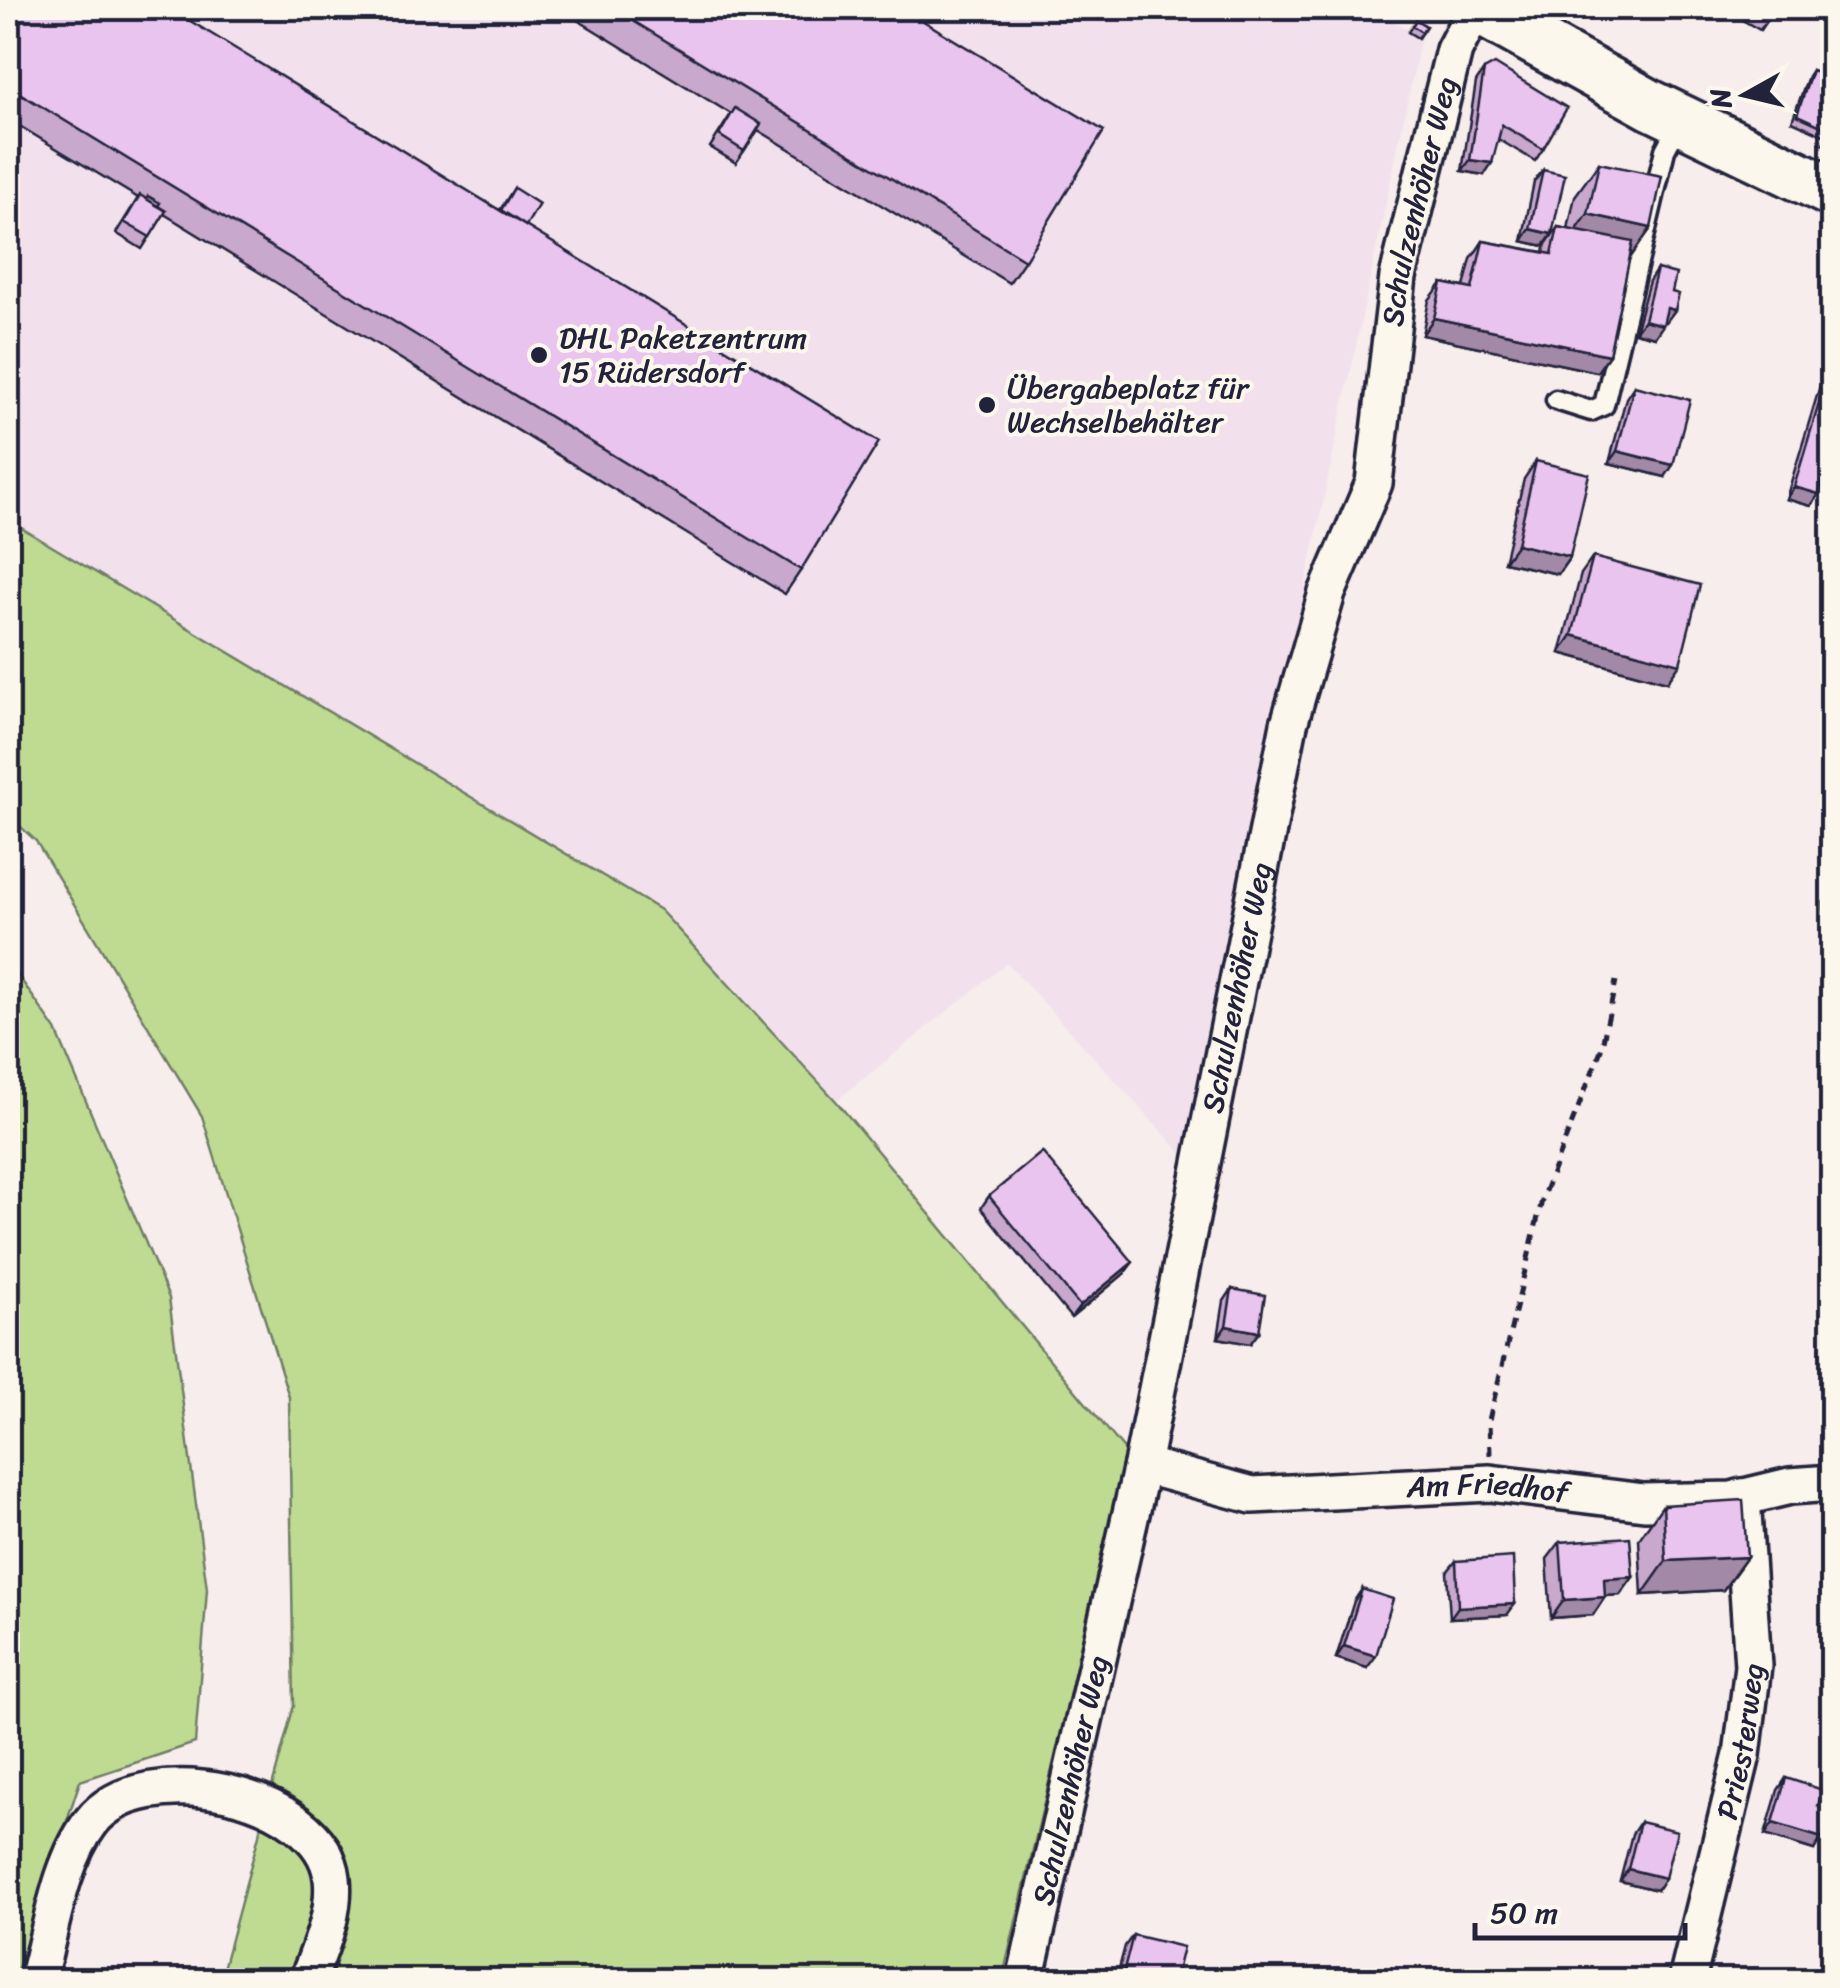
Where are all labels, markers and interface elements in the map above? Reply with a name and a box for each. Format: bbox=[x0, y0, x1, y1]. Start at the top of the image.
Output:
north arrow bbox=[1695, 45, 1795, 145]
street label: Schulzenhöher Weg bbox=[1365, 71, 1473, 329]
text: N bbox=[1695, 85, 1746, 112]
place label: DHL Paketzentrum 15 Rüdersdorf bbox=[559, 311, 807, 399]
marker: DHL Paketzentrum 15 Rüdersdorf bbox=[528, 344, 550, 366]
place label: Übergabeplatz für Wechselbehälter bbox=[1007, 361, 1250, 449]
marker: Übergabeplatz für Wechselbehälter bbox=[976, 394, 998, 416]
street label: Schulzenhöher Weg bbox=[1185, 857, 1288, 1118]
street label: Am Friedhof bbox=[1404, 1456, 1575, 1520]
street label: Schulzenhöher Weg bbox=[1016, 1650, 1125, 1910]
street label: Priesterweg bbox=[1700, 1660, 1780, 1825]
scale bar bbox=[1475, 1878, 1685, 1940]
text: 50 m bbox=[1490, 1886, 1558, 1940]

